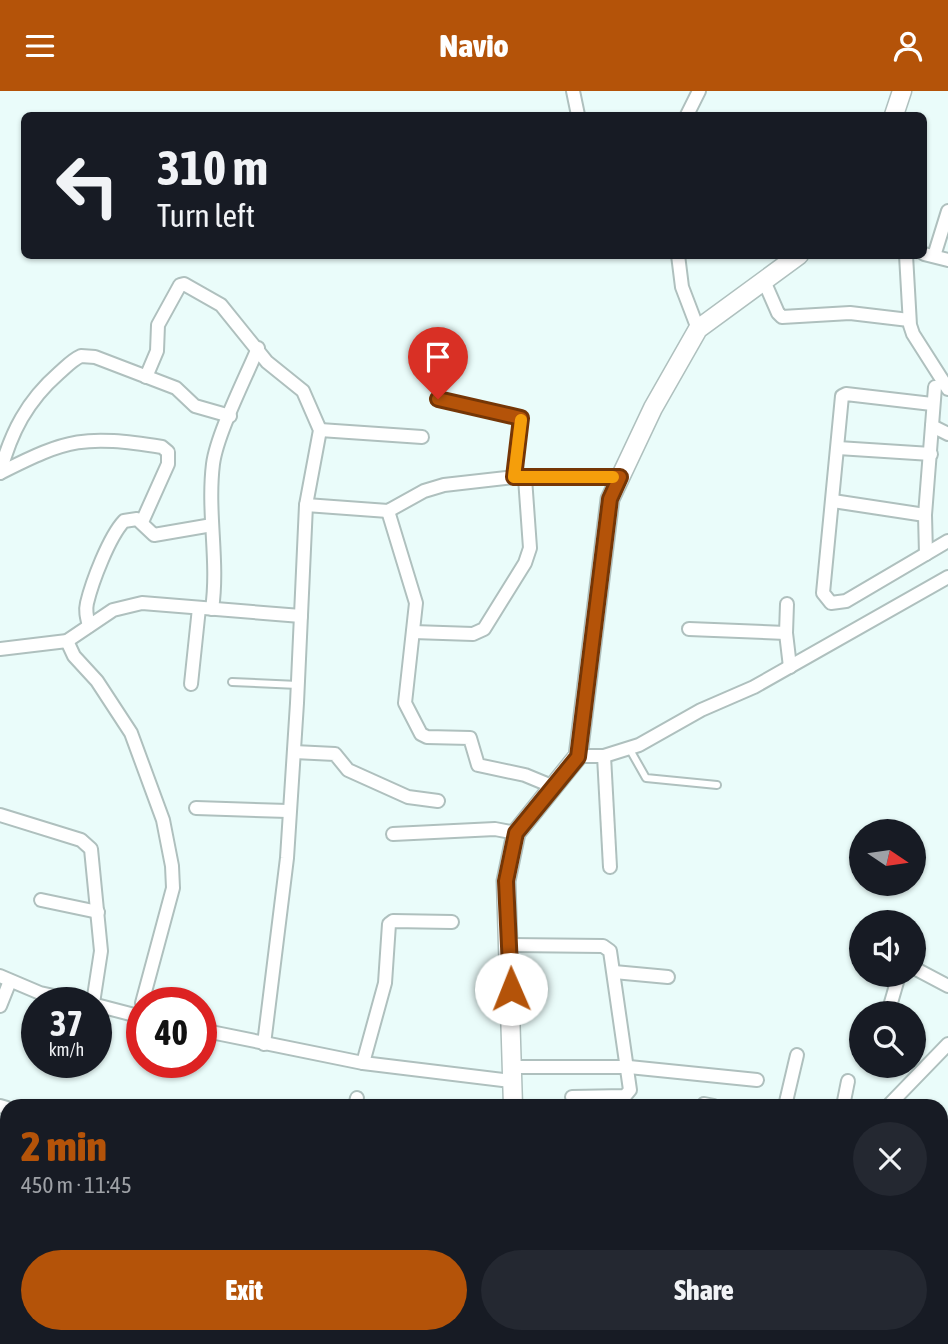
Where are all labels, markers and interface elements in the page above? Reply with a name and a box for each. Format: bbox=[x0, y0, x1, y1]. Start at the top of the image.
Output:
icon: menu bbox=[21, 27, 59, 65]
text: Navio bbox=[439, 27, 509, 64]
icon: person bbox=[889, 27, 927, 65]
text: 310 m bbox=[157, 139, 268, 195]
icon: left bbox=[42, 140, 133, 231]
text: Turn left bbox=[157, 197, 255, 234]
pin bbox=[408, 327, 468, 399]
icon: arrive bbox=[419, 338, 457, 376]
north arrow bbox=[849, 819, 926, 896]
map controls bbox=[849, 819, 926, 1078]
button: sound bbox=[849, 910, 926, 987]
position arrow bbox=[474, 952, 548, 1026]
speed limit sign: 40 bbox=[126, 987, 217, 1078]
button: search bbox=[849, 1001, 926, 1078]
text: 37 bbox=[50, 1003, 83, 1043]
text: km/h bbox=[49, 1039, 84, 1060]
text: 2 min bbox=[21, 1122, 107, 1170]
button: close bbox=[853, 1122, 927, 1196]
text: 450 m · 11:45 bbox=[21, 1172, 132, 1198]
button: Exit bbox=[21, 1250, 467, 1330]
button: Share bbox=[481, 1250, 927, 1330]

